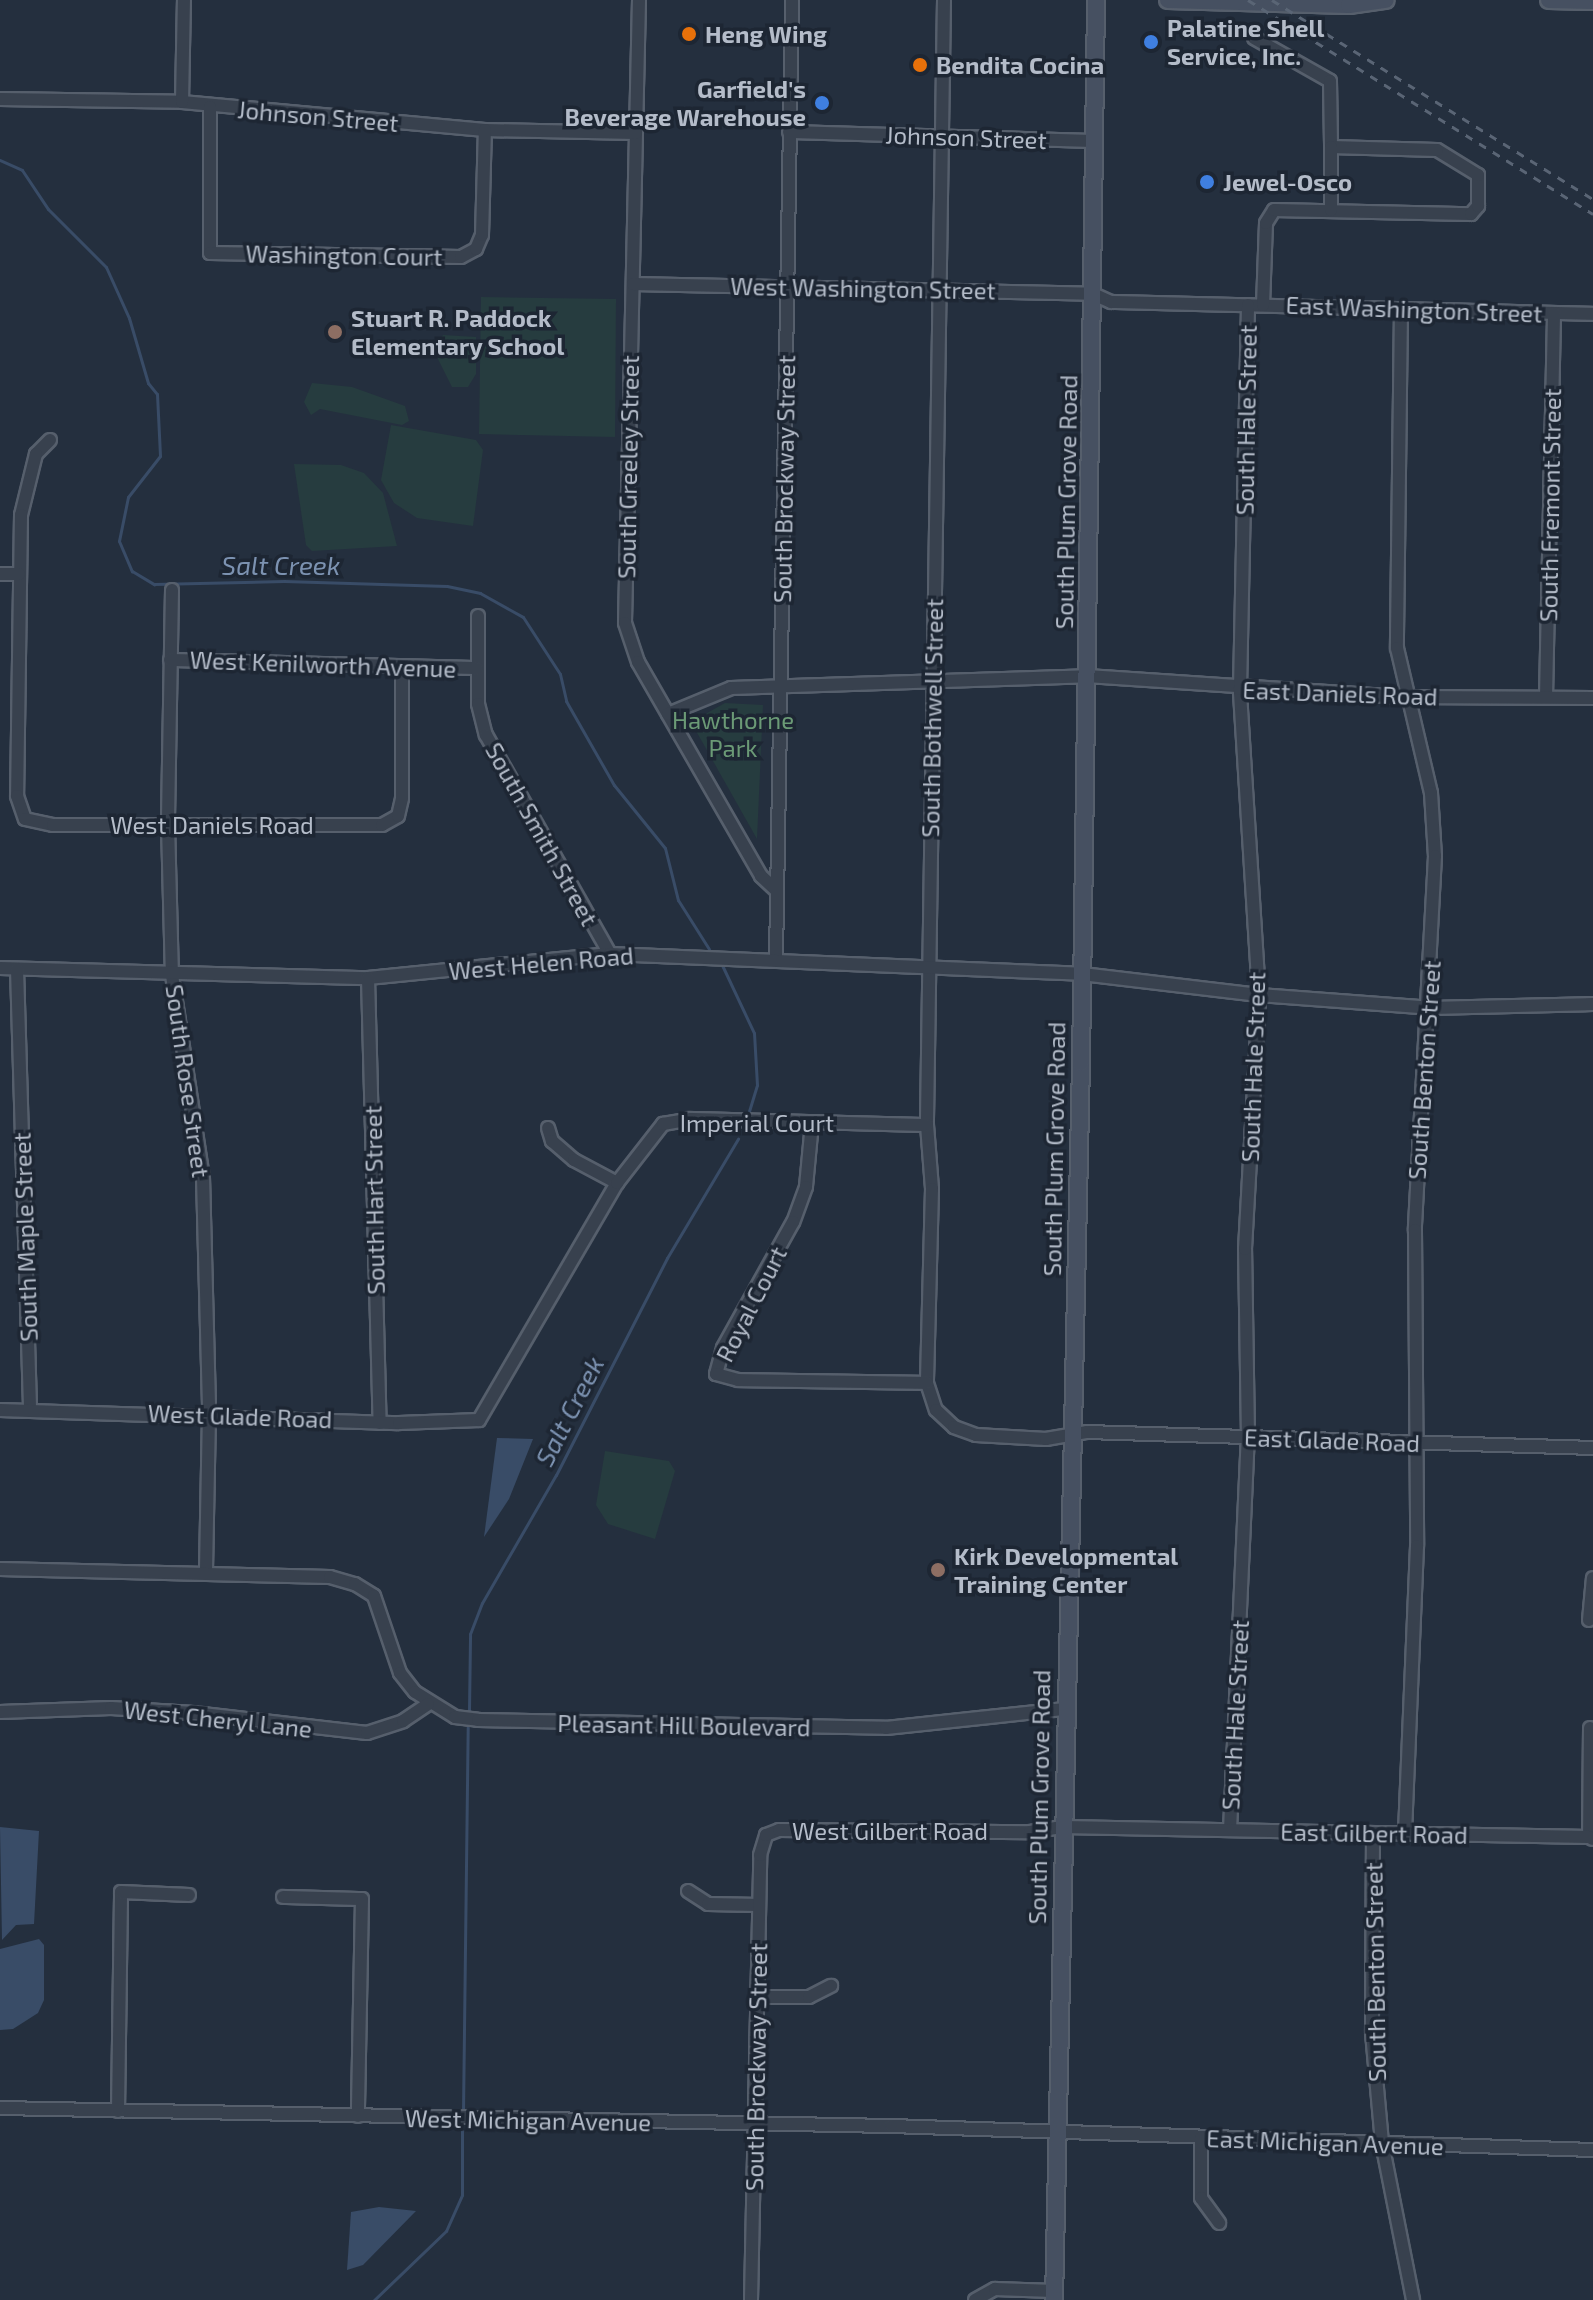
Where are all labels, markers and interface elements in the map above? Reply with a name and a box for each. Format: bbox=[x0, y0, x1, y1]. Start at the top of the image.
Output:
place label: Palatine Shell Service, Inc. bbox=[1167, 14, 1324, 70]
place label: Heng Wing bbox=[705, 20, 827, 48]
marker: Heng Wing bbox=[680, 25, 698, 43]
marker: Palatine Shell Service, Inc. bbox=[1142, 33, 1160, 51]
place label: Bendita Cocina bbox=[936, 51, 1104, 79]
marker: Bendita Cocina bbox=[911, 56, 929, 74]
place label: Garfield's Beverage Warehouse bbox=[564, 75, 806, 131]
marker: Garfield's Beverage Warehouse bbox=[813, 94, 831, 112]
street label: Johnson Street bbox=[236, 95, 400, 137]
street label: Johnson Street bbox=[885, 120, 1047, 154]
place label: Jewel-Osco bbox=[1223, 168, 1352, 196]
marker: Jewel-Osco bbox=[1198, 173, 1216, 191]
street label: Washington Court bbox=[245, 239, 443, 271]
street label: West Washington Street bbox=[730, 271, 996, 305]
street label: East Washington Street bbox=[1285, 290, 1543, 328]
place label: Stuart R. Paddock Elementary School bbox=[351, 304, 565, 360]
marker: Stuart R. Paddock Elementary School bbox=[326, 323, 344, 341]
street label: South Hale Street bbox=[1230, 325, 1262, 515]
street label: South Brockway Street bbox=[767, 354, 801, 604]
street label: South Greeley Street bbox=[612, 355, 644, 579]
street label: South Plum Grove Road bbox=[1049, 375, 1083, 629]
street label: South Fremont Street bbox=[1534, 388, 1566, 622]
water label: Salt Creek bbox=[222, 549, 340, 581]
street label: South Bothwell Street bbox=[916, 598, 948, 838]
street label: West Kenilworth Avenue bbox=[189, 645, 457, 683]
street label: East Daniels Road bbox=[1242, 675, 1438, 711]
park label: Hawthorne Park bbox=[672, 706, 794, 762]
street label: South Smith Street bbox=[480, 737, 604, 931]
street label: West Daniels Road bbox=[110, 811, 314, 839]
street label: West Helen Road bbox=[447, 941, 635, 985]
street label: South Benton Street bbox=[1402, 959, 1446, 1181]
street label: South Hale Street bbox=[1235, 971, 1271, 1163]
street label: South Rose Street bbox=[160, 983, 216, 1179]
street label: South Plum Grove Road bbox=[1037, 1022, 1071, 1276]
street label: South Hart Street bbox=[358, 1105, 390, 1295]
street label: Imperial Court bbox=[679, 1109, 835, 1137]
street label: South Maple Street bbox=[7, 1132, 43, 1342]
street label: Royal Court bbox=[710, 1241, 792, 1367]
water label: Salt Creek bbox=[528, 1351, 610, 1471]
street label: West Glade Road bbox=[147, 1398, 333, 1434]
street label: East Glade Road bbox=[1244, 1423, 1420, 1457]
place label: Kirk Developmental Training Center bbox=[954, 1542, 1178, 1598]
marker: Kirk Developmental Training Center bbox=[929, 1561, 947, 1579]
street label: South Hale Street bbox=[1216, 1619, 1254, 1811]
street label: South Plum Grove Road bbox=[1022, 1670, 1056, 1924]
street label: West Cheryl Lane bbox=[122, 1695, 314, 1743]
street label: Pleasant Hill Boulevard bbox=[557, 1708, 811, 1742]
street label: West Gilbert Road bbox=[792, 1817, 988, 1845]
street label: East Gilbert Road bbox=[1280, 1817, 1468, 1849]
street label: South Benton Street bbox=[1359, 1862, 1391, 2082]
street label: South Brockway Street bbox=[739, 1942, 773, 2192]
street label: West Michigan Avenue bbox=[404, 2103, 652, 2137]
street label: East Michigan Avenue bbox=[1206, 2123, 1444, 2161]

